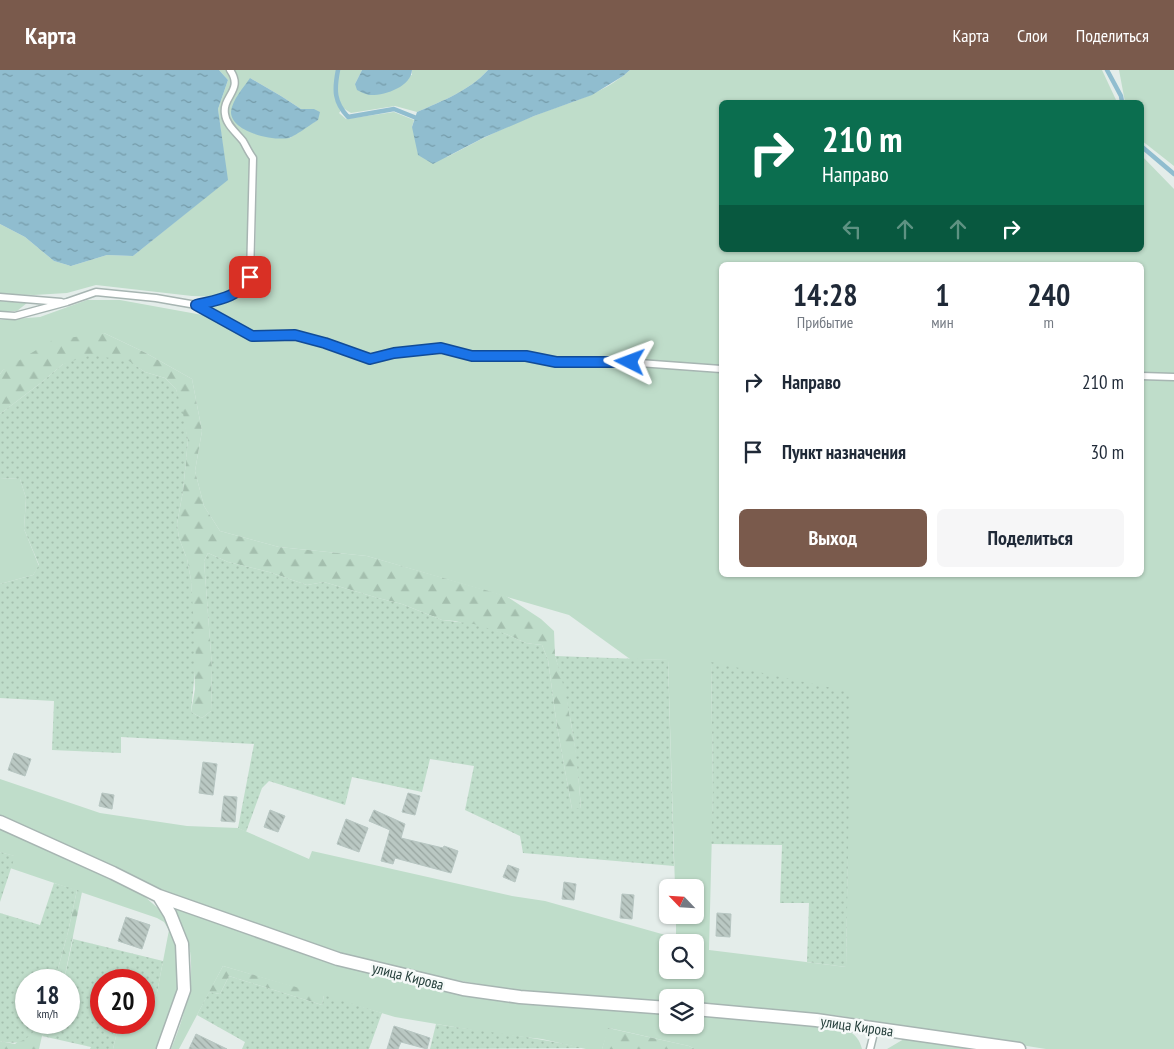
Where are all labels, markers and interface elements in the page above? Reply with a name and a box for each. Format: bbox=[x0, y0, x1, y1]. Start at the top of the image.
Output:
text: Карта bbox=[25, 20, 76, 51]
text: Карта bbox=[952, 24, 989, 47]
text: Слои bbox=[1017, 24, 1048, 47]
text: Поделиться bbox=[1076, 24, 1149, 47]
text: 210 m bbox=[822, 116, 903, 162]
icon: right bbox=[739, 120, 804, 185]
text: Направо bbox=[822, 160, 889, 188]
icon: left bbox=[838, 215, 866, 243]
icon: ahead bbox=[891, 215, 919, 243]
icon: ahead bbox=[944, 215, 972, 243]
icon: right bbox=[997, 215, 1025, 243]
pin bbox=[229, 256, 271, 298]
icon: arrive bbox=[236, 263, 264, 291]
text: 14:28 bbox=[793, 275, 858, 314]
text: 1 bbox=[935, 275, 950, 314]
text: 240 bbox=[1027, 275, 1070, 314]
text: Прибытие bbox=[797, 312, 853, 332]
text: мин bbox=[931, 312, 954, 332]
text: m bbox=[1044, 312, 1054, 332]
position arrow bbox=[603, 335, 655, 387]
icon: right bbox=[739, 368, 767, 396]
text: Направо bbox=[782, 370, 841, 394]
text: 210 m bbox=[1082, 370, 1124, 394]
icon: arrive bbox=[739, 438, 767, 466]
text: Пункт назначения bbox=[782, 440, 906, 464]
text: 30 m bbox=[1091, 440, 1124, 464]
button: Выход bbox=[739, 509, 927, 567]
button: Поделиться bbox=[937, 509, 1124, 567]
north arrow bbox=[659, 879, 704, 924]
map controls bbox=[659, 879, 704, 1034]
button: search bbox=[659, 934, 704, 979]
street label: улица Кирова bbox=[370, 958, 446, 994]
speed limit sign: 20 bbox=[90, 969, 155, 1034]
text: 18 bbox=[36, 979, 59, 1011]
button: layers bbox=[659, 989, 704, 1034]
text: km/h bbox=[37, 1006, 58, 1021]
street label: улица Кирова bbox=[820, 1012, 894, 1040]

